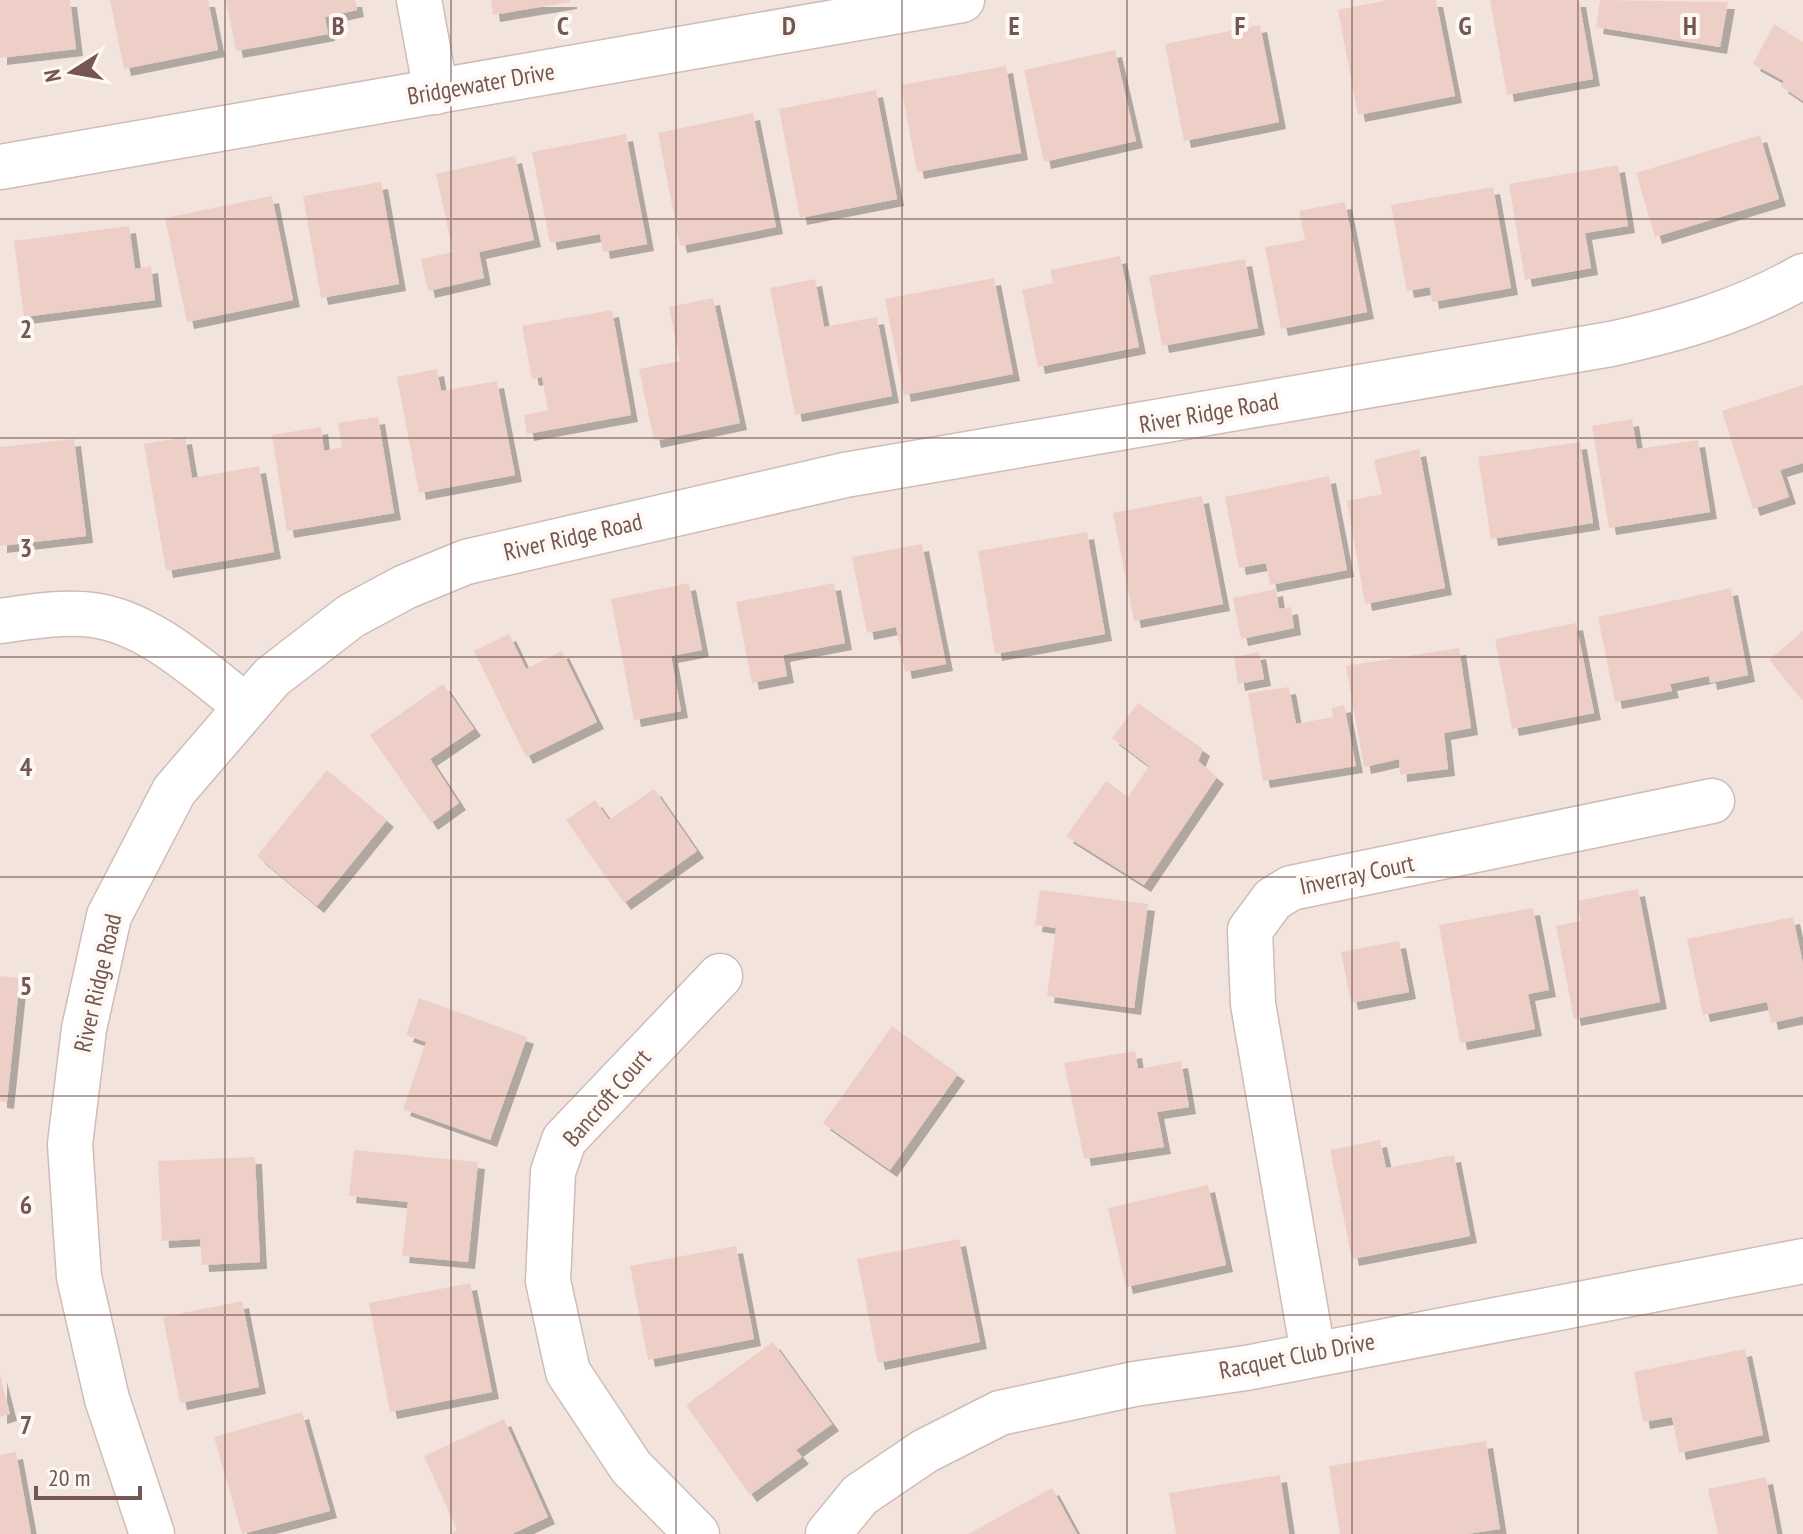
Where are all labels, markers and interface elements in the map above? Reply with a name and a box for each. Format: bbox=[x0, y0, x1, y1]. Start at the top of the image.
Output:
text: B bbox=[332, 9, 345, 42]
text: C bbox=[557, 9, 569, 42]
text: D bbox=[782, 9, 796, 42]
text: E bbox=[1008, 9, 1020, 42]
text: F bbox=[1235, 9, 1246, 42]
text: G bbox=[1458, 9, 1472, 42]
text: H bbox=[1683, 9, 1697, 42]
north arrow bbox=[32, 32, 112, 112]
street label: Bridgewater Drive bbox=[405, 55, 557, 112]
text: N bbox=[37, 67, 67, 84]
text: 2 bbox=[20, 312, 32, 345]
street label: River Ridge Road bbox=[1137, 385, 1281, 440]
street label: River Ridge Road bbox=[501, 506, 645, 567]
text: 3 bbox=[20, 531, 32, 564]
text: 4 bbox=[20, 750, 33, 783]
street label: Inverray Court bbox=[1297, 847, 1417, 902]
street label: River Ridge Road bbox=[67, 911, 128, 1055]
text: 5 bbox=[20, 969, 32, 1002]
street label: Bancroft Court bbox=[556, 1042, 658, 1153]
text: 6 bbox=[20, 1188, 32, 1221]
street label: Racquet Club Drive bbox=[1217, 1325, 1377, 1386]
text: 7 bbox=[20, 1408, 32, 1441]
scale bar bbox=[36, 1450, 140, 1500]
text: 20 m bbox=[48, 1462, 90, 1493]

